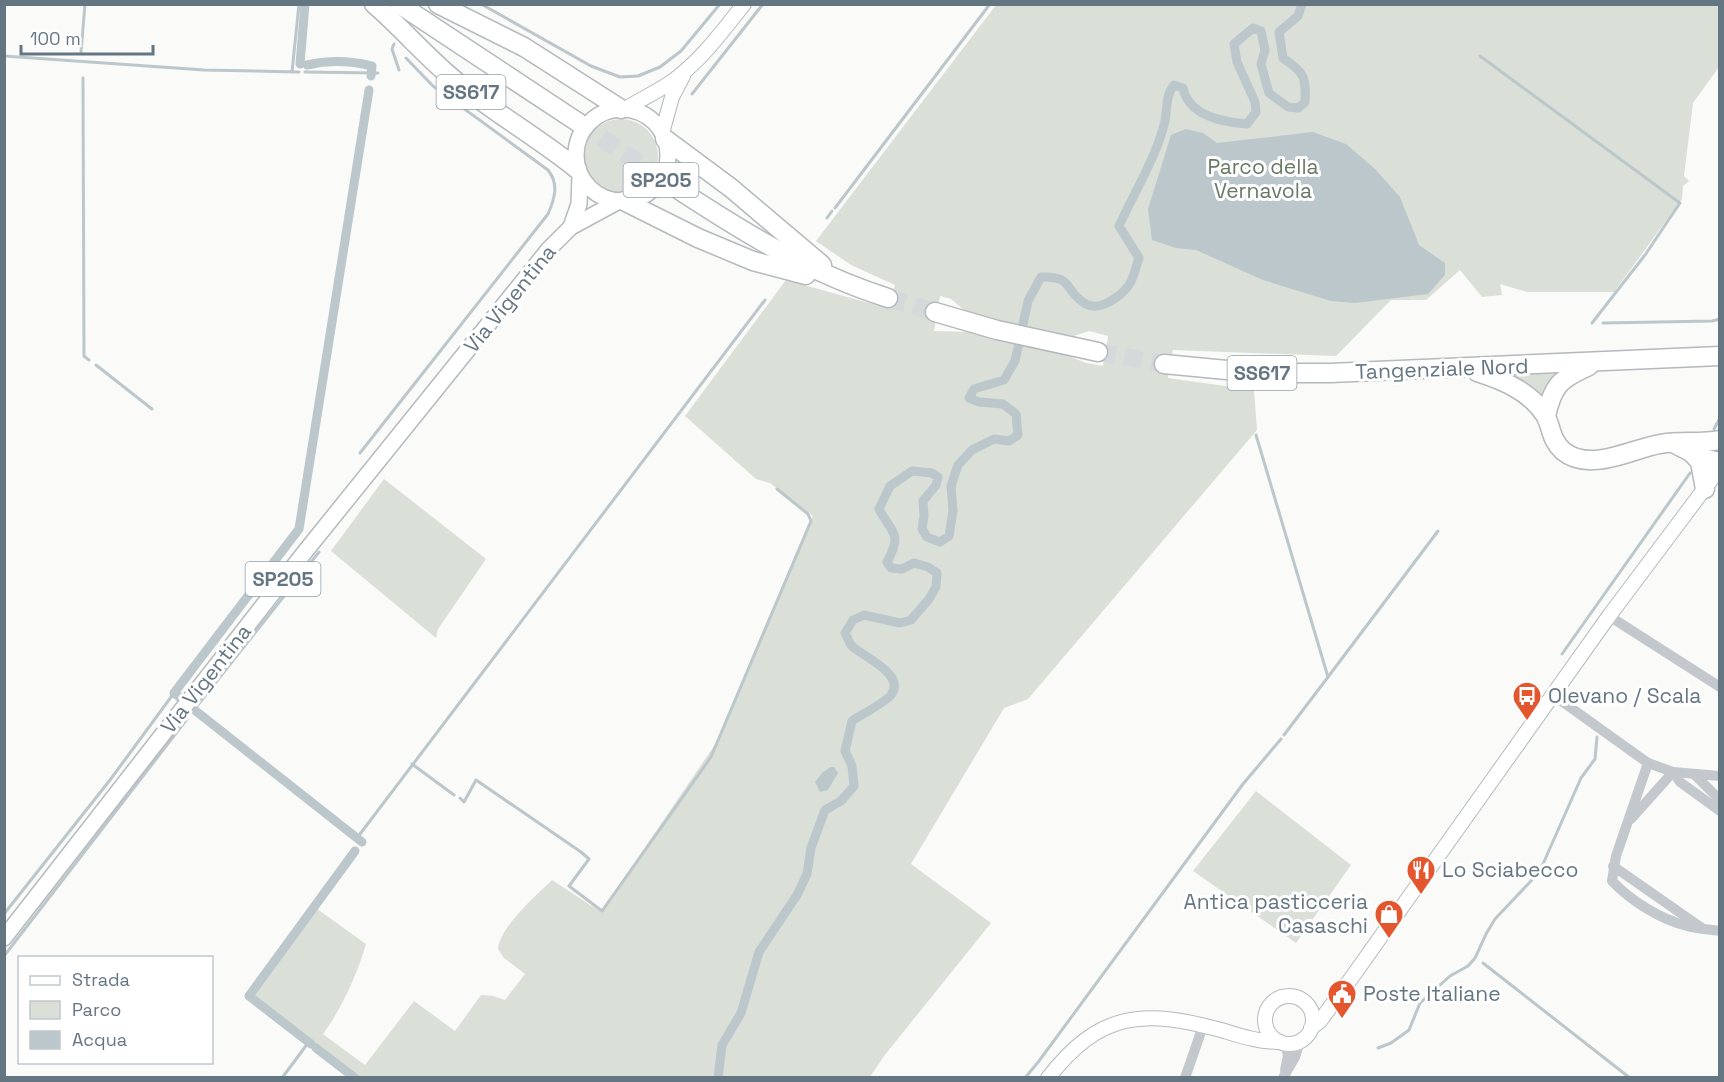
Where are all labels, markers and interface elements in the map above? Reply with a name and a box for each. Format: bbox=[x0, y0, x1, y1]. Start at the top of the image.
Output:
scale bar bbox=[21, 18, 153, 56]
text: 100 m bbox=[30, 27, 81, 50]
road number: SS617 bbox=[436, 75, 506, 109]
park label: Parco della Vernavola bbox=[1207, 153, 1319, 204]
road number: SP205 bbox=[624, 163, 698, 197]
street label: Via Vigentina bbox=[458, 239, 562, 358]
street label: Tangenziale Nord bbox=[1355, 352, 1529, 385]
road number: SS617 bbox=[1228, 356, 1296, 390]
road number: SP205 bbox=[246, 562, 320, 596]
street label: Via Vigentina bbox=[154, 618, 257, 739]
bus stop icon: Olevano / Scala bbox=[1511, 680, 1543, 722]
place label: Olevano / Scala bbox=[1548, 682, 1701, 709]
restaurant icon: Lo Sciabecco bbox=[1405, 854, 1437, 896]
place label: Lo Sciabecco bbox=[1442, 856, 1578, 883]
place label: Antica pasticceria Casaschi bbox=[1184, 888, 1368, 939]
shop icon: Antica pasticceria Casaschi bbox=[1373, 898, 1405, 940]
legend bbox=[18, 956, 213, 1064]
text: Strada bbox=[72, 968, 130, 991]
public building icon: Poste Italiane bbox=[1326, 978, 1358, 1020]
place label: Poste Italiane bbox=[1363, 980, 1501, 1007]
text: Parco bbox=[72, 998, 121, 1021]
text: Acqua bbox=[72, 1028, 127, 1051]

